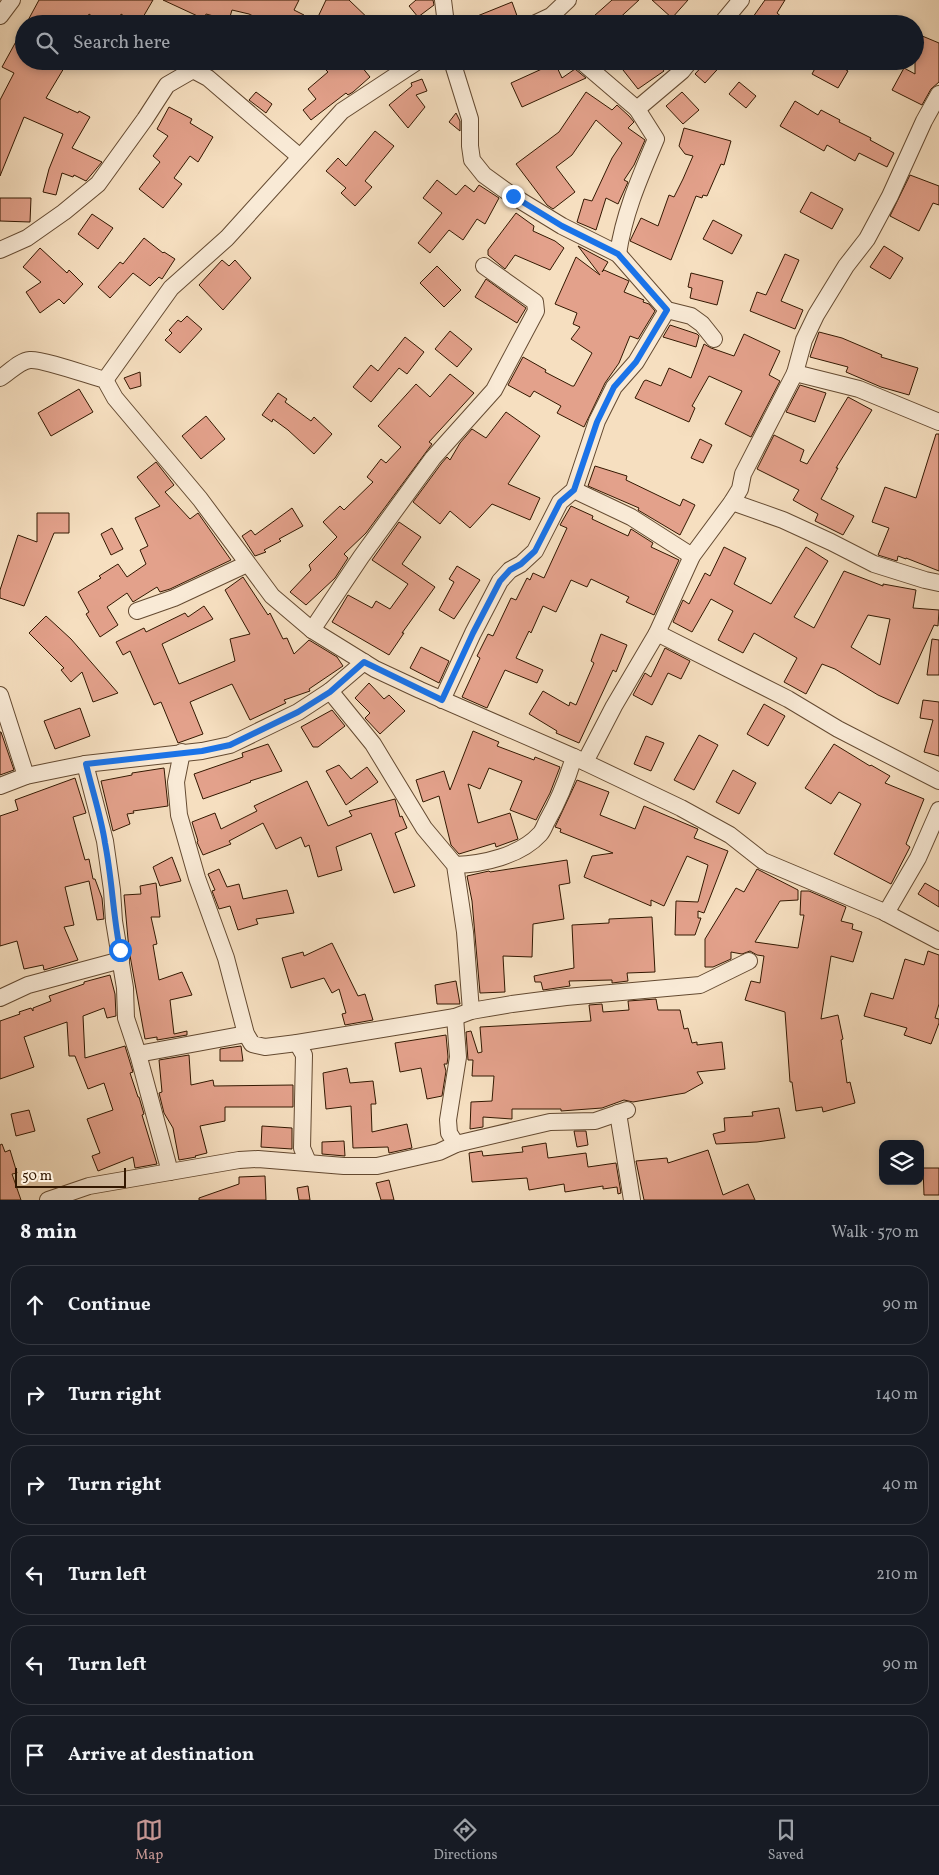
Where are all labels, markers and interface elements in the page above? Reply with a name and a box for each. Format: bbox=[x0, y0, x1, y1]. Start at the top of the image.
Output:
search box bbox=[15, 15, 924, 70]
icon: search bbox=[33, 29, 61, 57]
text: Search here bbox=[73, 30, 170, 56]
route end bbox=[502, 185, 525, 208]
route start bbox=[109, 939, 132, 962]
map controls bbox=[879, 1140, 924, 1185]
button: layers bbox=[879, 1140, 924, 1185]
scale bar bbox=[15, 1165, 126, 1188]
text: 50 m bbox=[22, 1167, 52, 1186]
text: 8 min bbox=[20, 1218, 77, 1247]
text: Walk · 570 m bbox=[831, 1222, 919, 1244]
icon: ahead bbox=[21, 1291, 49, 1319]
text: Continue bbox=[68, 1292, 151, 1318]
text: 90 m bbox=[882, 1294, 918, 1316]
icon: right bbox=[21, 1381, 49, 1409]
text: Turn right bbox=[68, 1382, 161, 1408]
text: 140 m bbox=[876, 1384, 918, 1406]
icon: right bbox=[21, 1471, 49, 1499]
text: Turn right bbox=[68, 1472, 161, 1498]
text: 40 m bbox=[882, 1474, 918, 1496]
icon: left bbox=[21, 1561, 49, 1589]
text: Turn left bbox=[68, 1562, 147, 1588]
text: 210 m bbox=[876, 1564, 918, 1586]
icon: left bbox=[21, 1651, 49, 1679]
text: Turn left bbox=[68, 1652, 147, 1678]
text: 90 m bbox=[882, 1654, 918, 1676]
icon: arrive bbox=[21, 1741, 49, 1769]
text: Arrive at destination bbox=[68, 1742, 254, 1768]
tab: Map bbox=[135, 1816, 163, 1865]
tab: Directions bbox=[433, 1816, 498, 1865]
tab: Saved bbox=[768, 1816, 804, 1865]

